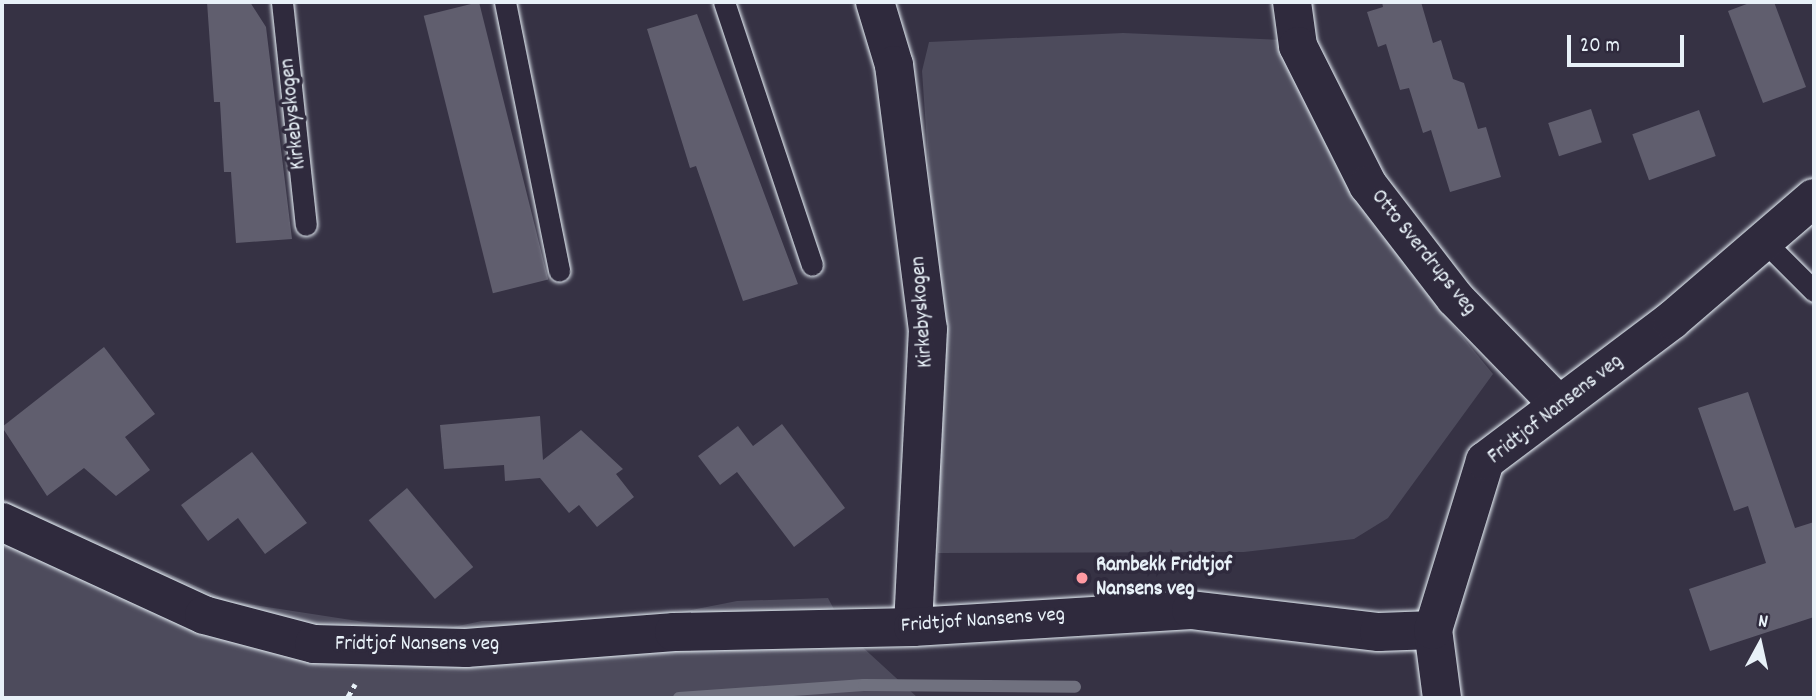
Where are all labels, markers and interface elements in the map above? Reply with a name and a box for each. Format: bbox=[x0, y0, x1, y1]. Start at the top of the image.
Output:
scale bar bbox=[1571, 21, 1688, 65]
text: 20 m bbox=[1580, 32, 1620, 62]
street label: Kirkebyskogen bbox=[276, 57, 312, 171]
street label: Otto Sverdrups veg bbox=[1365, 185, 1481, 321]
street label: Kirkebyskogen bbox=[907, 255, 939, 369]
street label: Fridtjof Nansens veg bbox=[1484, 350, 1628, 470]
place label: Rambekk Fridtjof Nansens veg bbox=[1096, 553, 1232, 603]
marker: Rambekk Fridtjof Nansens veg bbox=[1074, 570, 1090, 586]
street label: Fridtjof Nansens veg bbox=[900, 603, 1066, 639]
north arrow bbox=[1725, 609, 1795, 679]
text: N bbox=[1756, 609, 1770, 637]
street label: Fridtjof Nansens veg bbox=[335, 632, 499, 658]

